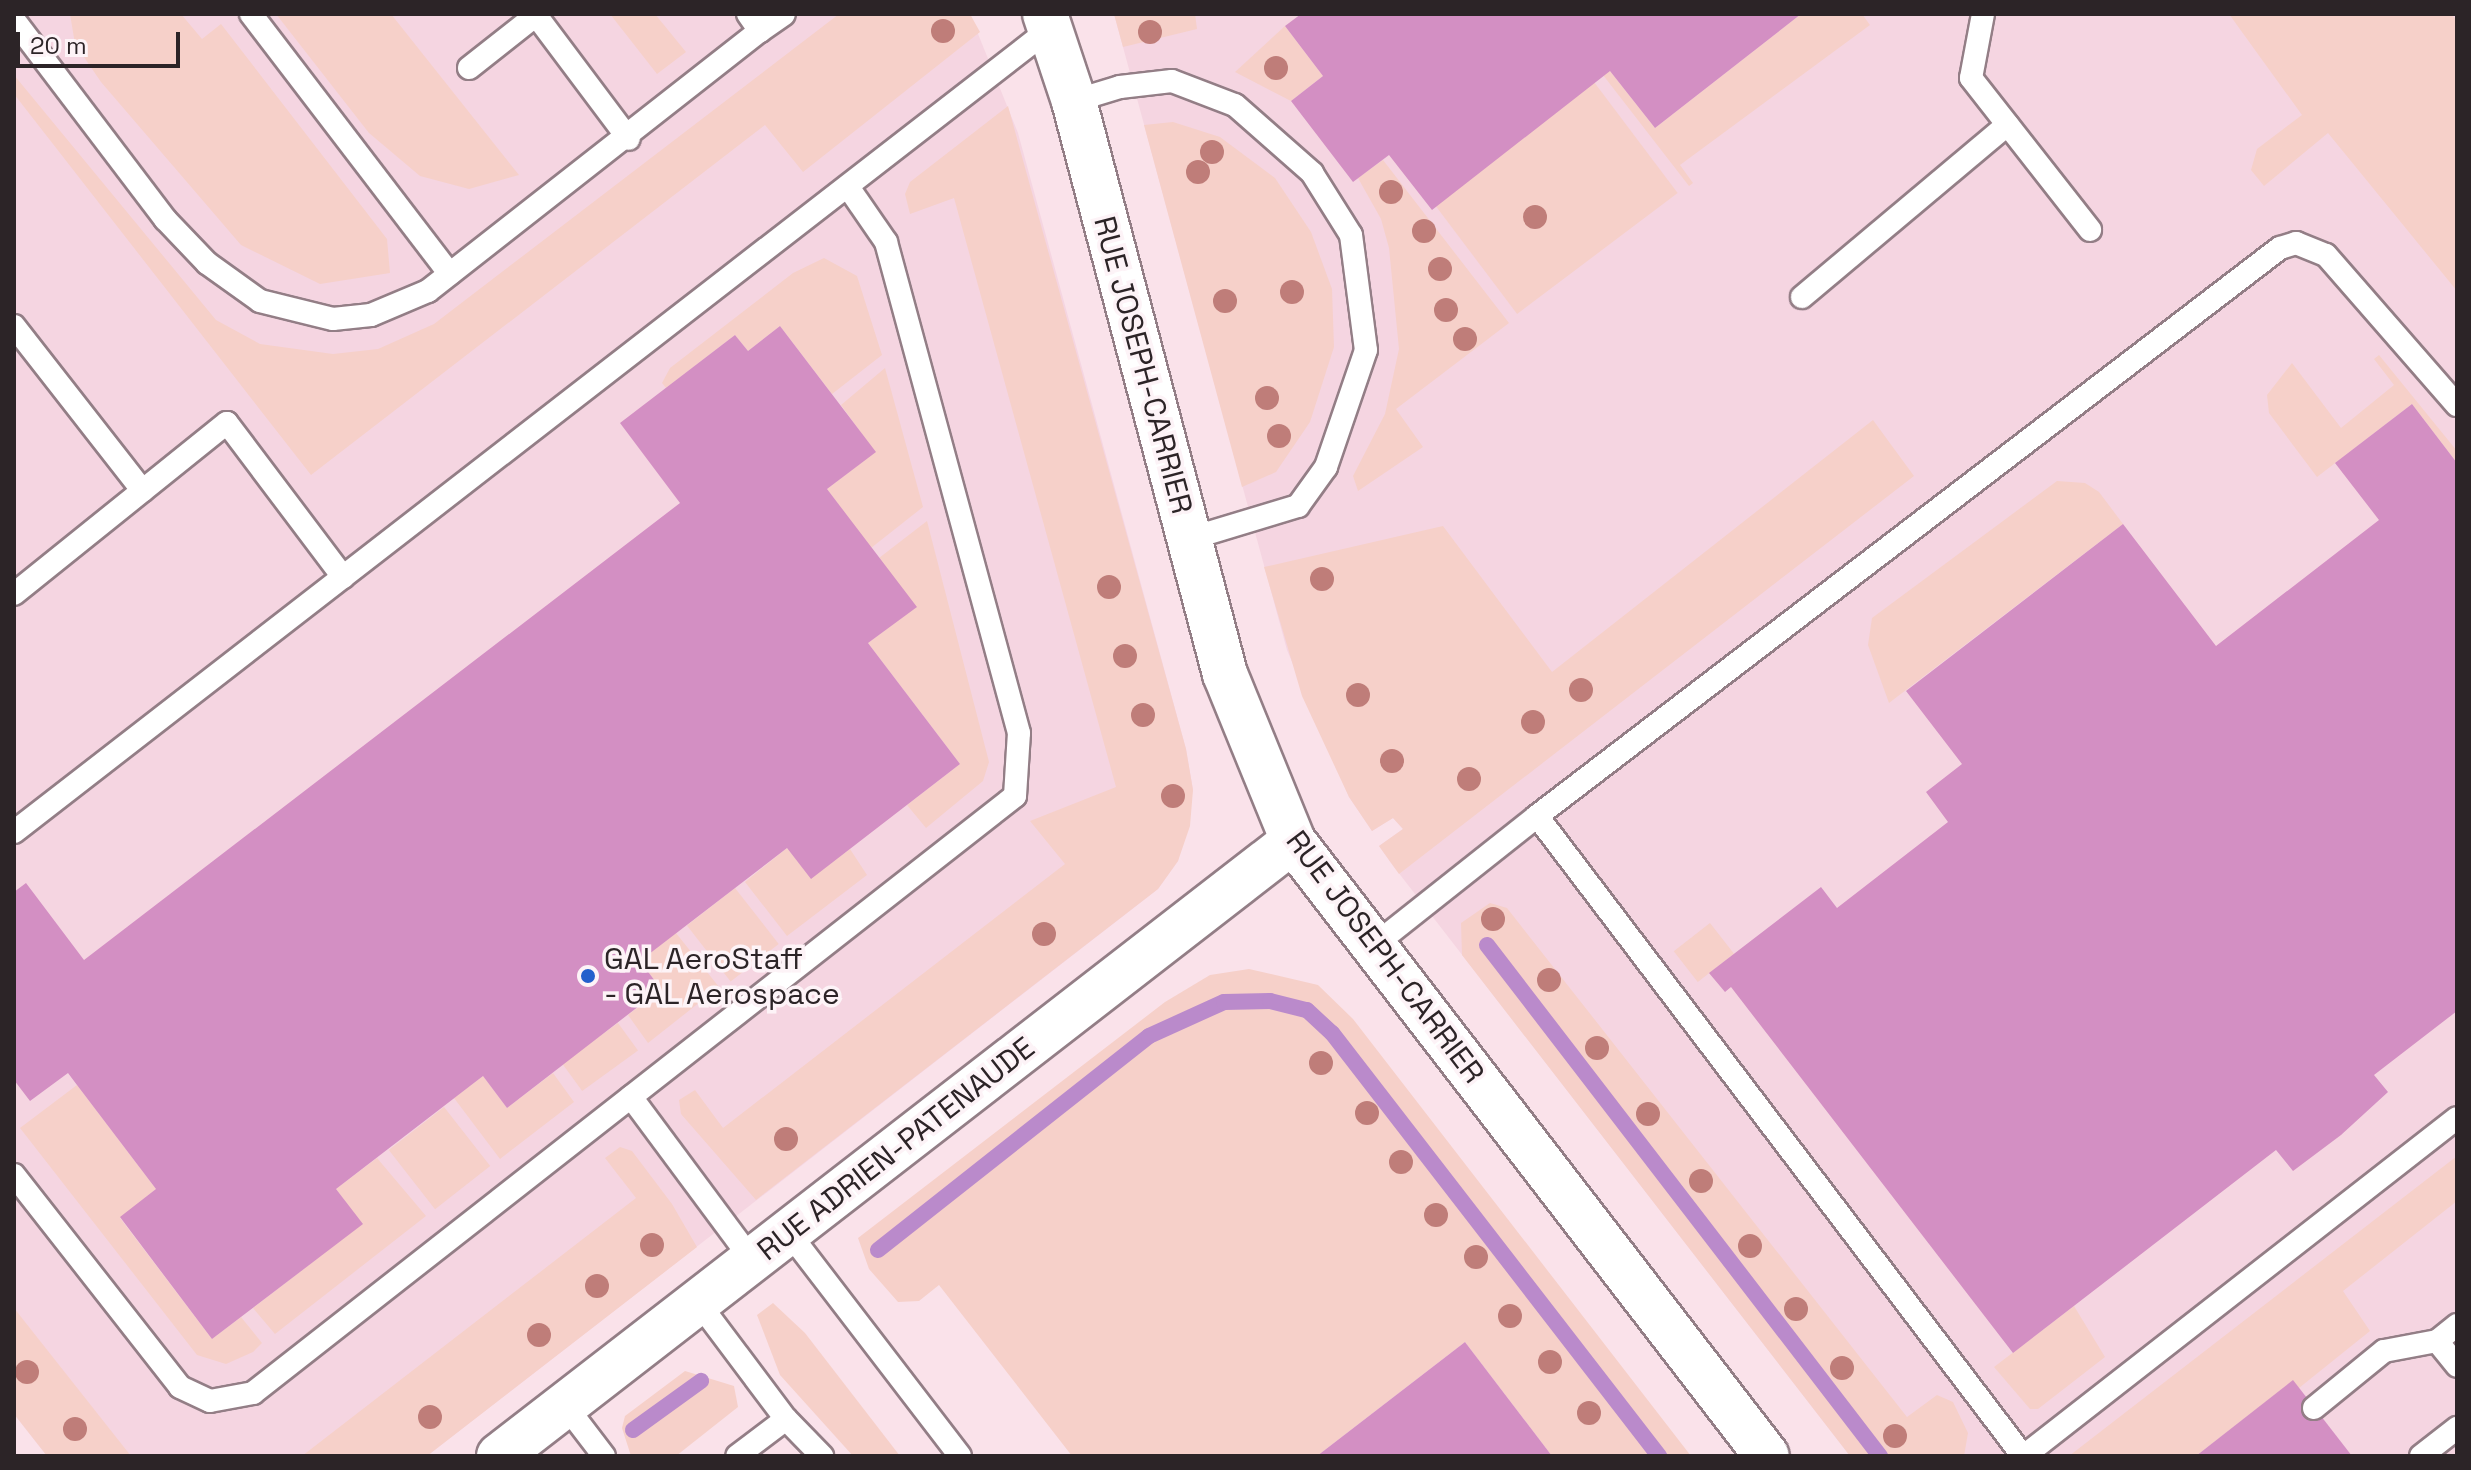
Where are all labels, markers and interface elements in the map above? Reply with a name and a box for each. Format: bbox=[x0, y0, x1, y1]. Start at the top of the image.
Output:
scale bar bbox=[20, 16, 184, 66]
text: 20 m bbox=[30, 30, 87, 61]
street label: RUE JOSEPH-CARRIER bbox=[1086, 212, 1200, 518]
street label: RUE JOSEPH-CARRIER bbox=[1278, 824, 1492, 1090]
place label: GAL AeroStaff - GAL Aerospace bbox=[604, 941, 842, 1012]
marker: GAL AeroStaff - GAL Aerospace bbox=[579, 967, 597, 985]
street label: RUE ADRIEN-PATENAUDE bbox=[750, 1030, 1042, 1268]

